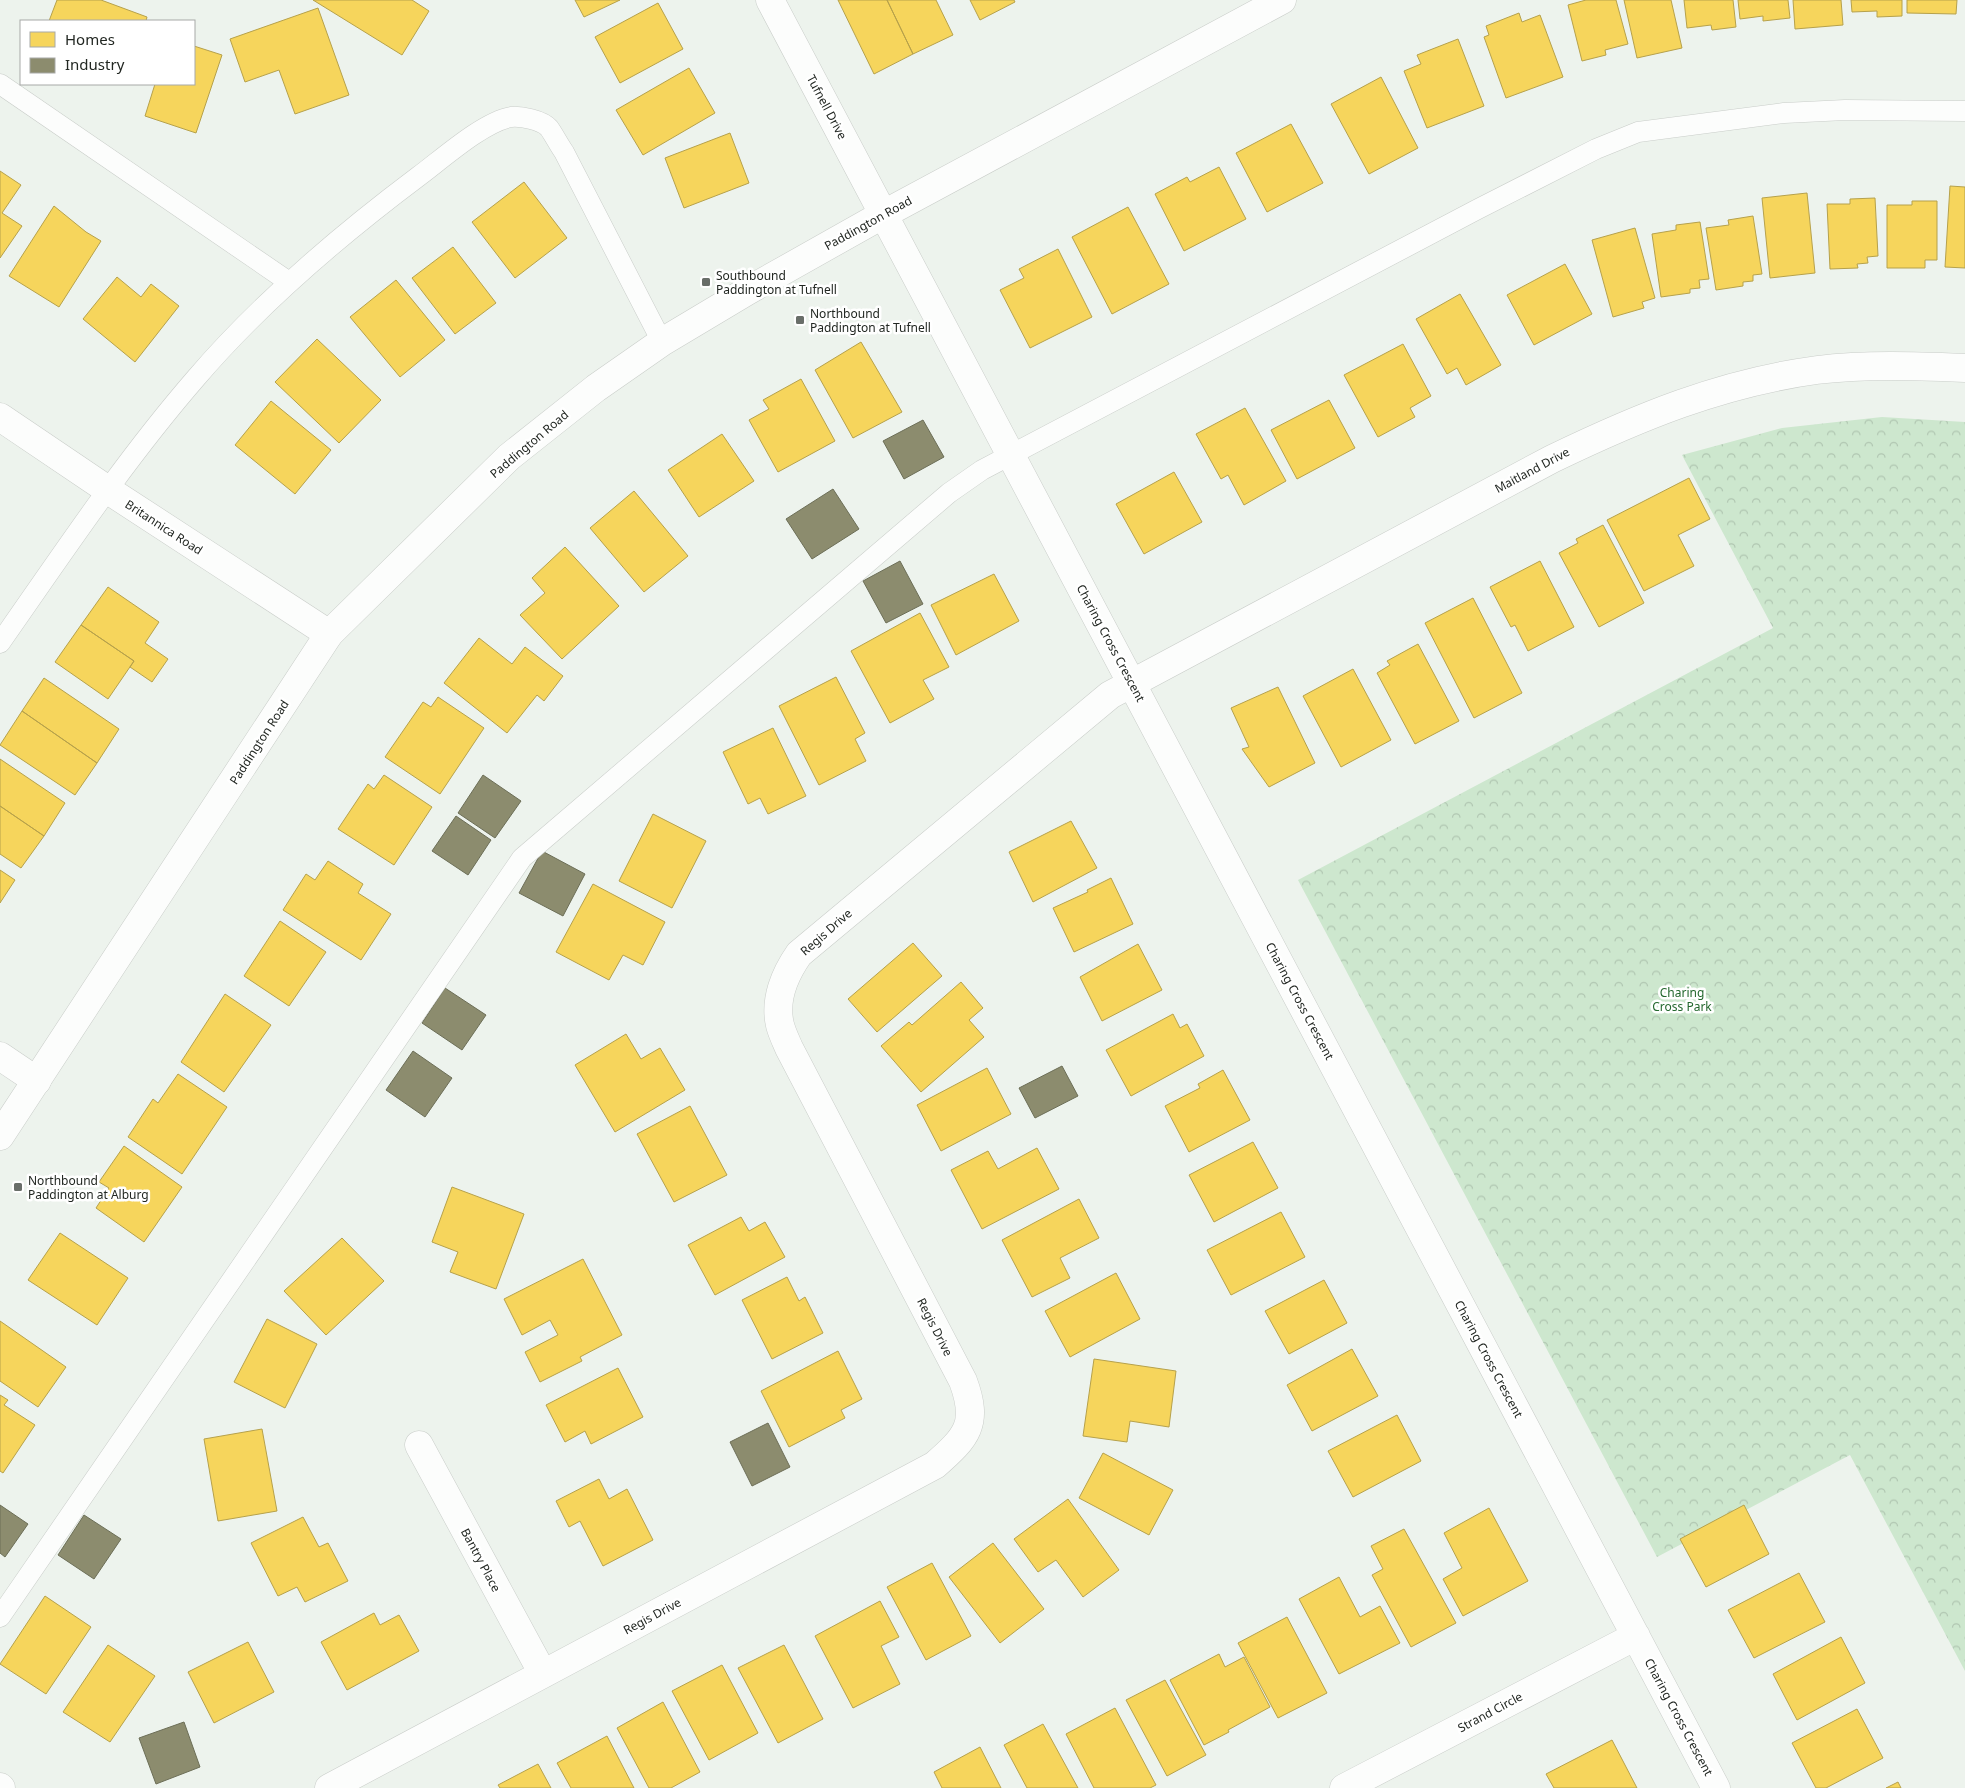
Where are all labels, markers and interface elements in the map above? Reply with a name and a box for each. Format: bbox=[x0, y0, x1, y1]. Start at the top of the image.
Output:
legend bbox=[20, 20, 195, 85]
text: Homes bbox=[65, 29, 115, 49]
text: Industry bbox=[65, 54, 125, 74]
street label: Tufnell Drive bbox=[803, 72, 851, 142]
street label: Paddington Road bbox=[821, 192, 915, 254]
place label: Southbound Paddington at Tufnell bbox=[716, 267, 837, 298]
marker: Southbound Paddington at Tufnell bbox=[700, 276, 712, 288]
place label: Northbound Paddington at Tufnell bbox=[810, 305, 931, 336]
marker: Northbound Paddington at Tufnell bbox=[794, 314, 806, 326]
street label: Paddington Road bbox=[486, 406, 572, 482]
street label: Maitland Drive bbox=[1492, 443, 1573, 497]
street label: Britannica Road bbox=[122, 496, 206, 558]
street label: Charing Cross Crescent bbox=[1073, 581, 1150, 705]
street label: Paddington Road bbox=[225, 696, 293, 788]
street label: Regis Drive bbox=[797, 905, 856, 959]
street label: Charing Cross Crescent bbox=[1262, 939, 1339, 1063]
park label: Charing Cross Park bbox=[1652, 984, 1712, 1015]
place label: Northbound Paddington at Alburg bbox=[28, 1172, 149, 1203]
marker: Northbound Paddington at Alburg bbox=[12, 1181, 24, 1193]
street label: Regis Drive bbox=[913, 1295, 957, 1359]
street label: Charing Cross Crescent bbox=[1451, 1297, 1528, 1421]
street label: Bantry Place bbox=[457, 1525, 505, 1595]
street label: Regis Drive bbox=[620, 1594, 684, 1638]
street label: Charing Cross Crescent bbox=[1641, 1655, 1718, 1779]
street label: Strand Circle bbox=[1455, 1688, 1526, 1736]

